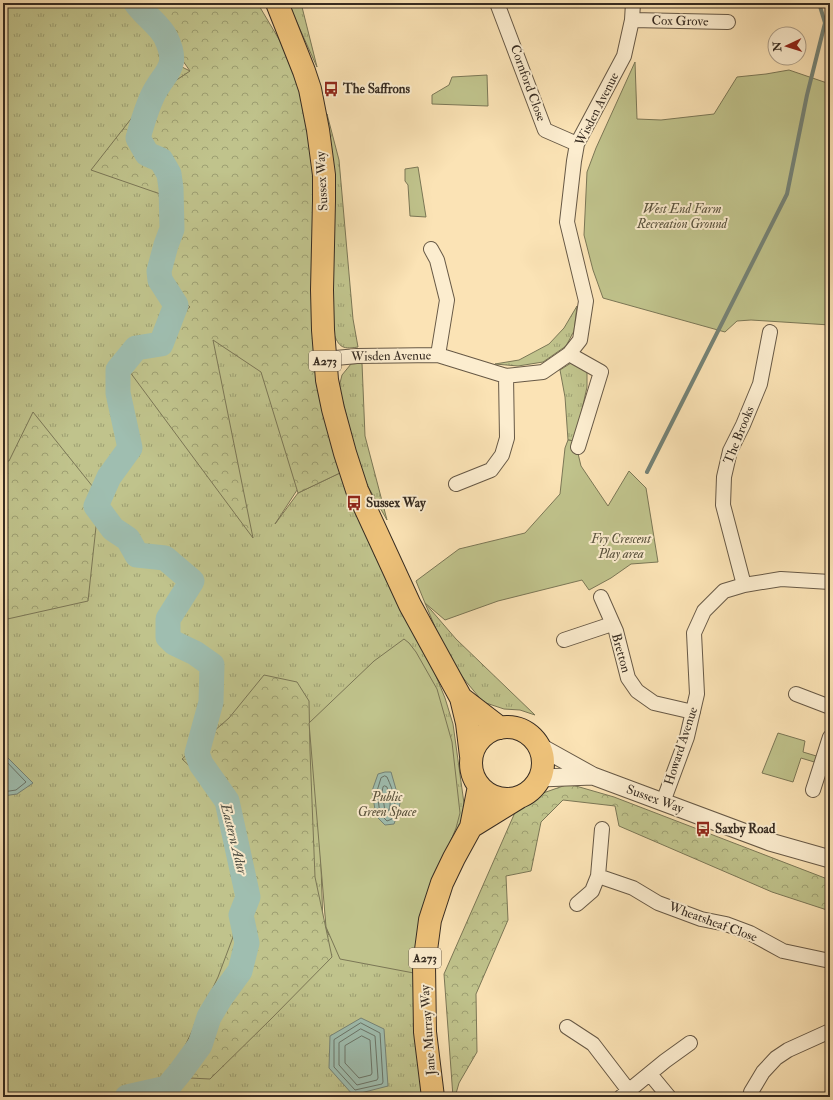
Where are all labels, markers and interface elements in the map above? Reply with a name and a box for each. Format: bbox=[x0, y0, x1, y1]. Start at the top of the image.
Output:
street label: Cox Grove bbox=[651, 13, 709, 30]
north arrow bbox=[767, 26, 807, 66]
text: N bbox=[771, 40, 784, 53]
street label: Cornford Close bbox=[507, 42, 549, 124]
street label: Wisden Avenue bbox=[571, 69, 623, 149]
bus stop icon: The Saffrons bbox=[322, 80, 340, 98]
place label: The Saffrons bbox=[342, 81, 410, 97]
street label: Sussex Way bbox=[312, 150, 333, 211]
park label: West End Farm Recreation Ground bbox=[636, 201, 729, 232]
street label: Wisden Avenue bbox=[350, 347, 432, 365]
road number: A273 bbox=[309, 351, 341, 371]
street label: The Brooks bbox=[720, 403, 758, 466]
bus stop icon: Sussex Way bbox=[345, 494, 363, 512]
place label: Sussex Way bbox=[366, 495, 427, 512]
park label: Fry Crescent Play area bbox=[590, 531, 652, 562]
street label: Bretton bbox=[608, 632, 634, 675]
street label: Howard Avenue bbox=[661, 704, 701, 787]
street label: Sussex Way bbox=[624, 781, 686, 818]
park label: Public Green Space bbox=[358, 789, 417, 820]
water label: Eastern Adur bbox=[217, 801, 251, 877]
bus stop icon: Saxby Road bbox=[694, 820, 712, 838]
place label: Saxby Road bbox=[715, 821, 776, 838]
street label: Wheatsheaf Close bbox=[666, 898, 760, 946]
road number: A273 bbox=[409, 948, 441, 968]
street label: Jane Murray Way bbox=[417, 984, 440, 1077]

